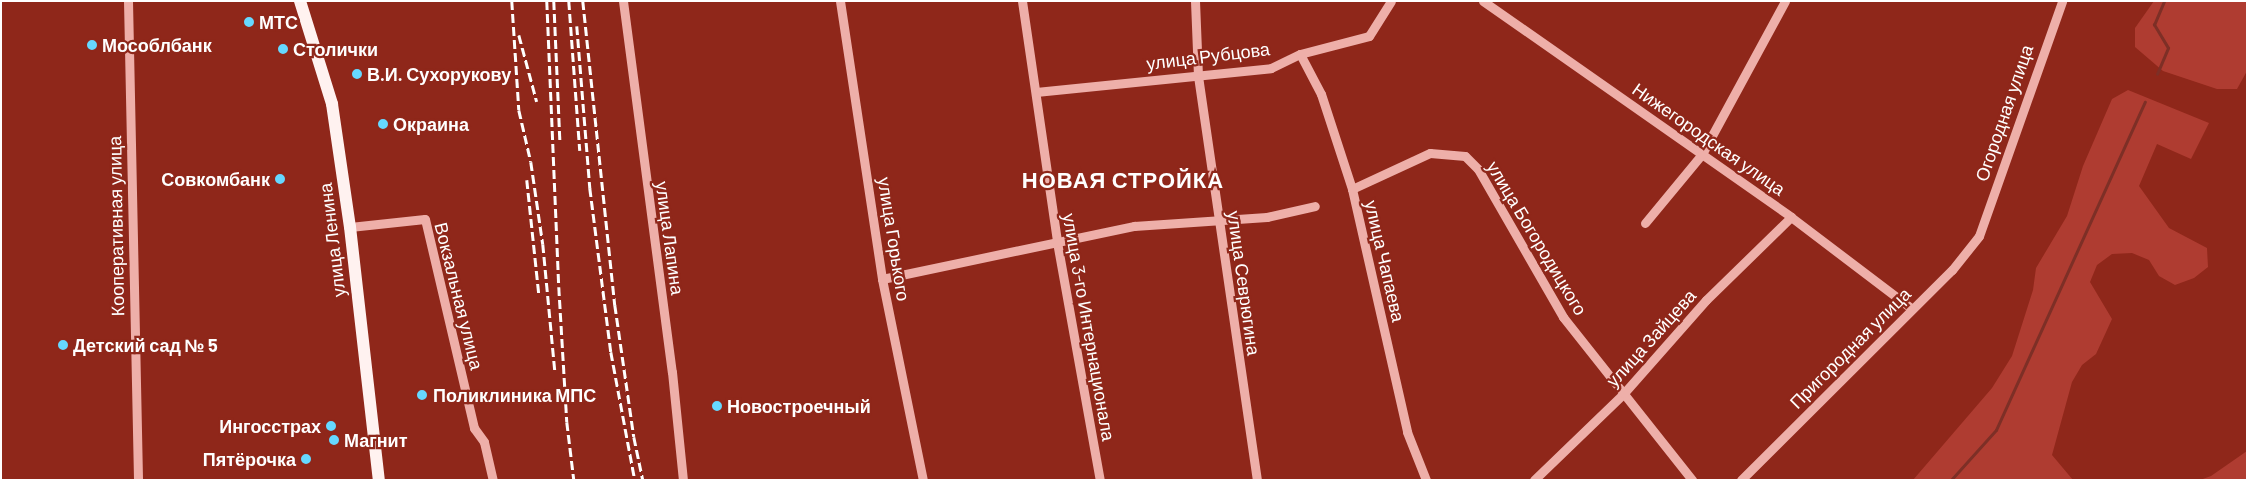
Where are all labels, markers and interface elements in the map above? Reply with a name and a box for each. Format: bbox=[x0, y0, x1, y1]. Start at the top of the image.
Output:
place label: МТС bbox=[259, 11, 298, 33]
marker: МТС bbox=[243, 16, 255, 28]
place label: Мособлбанк bbox=[102, 34, 212, 56]
place label: Столички bbox=[293, 38, 378, 60]
street label: улица Рубцова bbox=[1145, 38, 1271, 74]
marker: Мособлбанк bbox=[86, 39, 98, 51]
street label: Огородная улица bbox=[1970, 42, 2038, 184]
marker: Столички bbox=[277, 43, 289, 55]
place label: В.И. Сухорукову bbox=[367, 63, 511, 85]
marker: В.И. Сухорукову bbox=[351, 68, 363, 80]
street label: Нижегородская улица bbox=[1628, 78, 1790, 200]
place label: Окраина bbox=[393, 113, 469, 135]
marker: Окраина bbox=[377, 118, 389, 130]
street label: Кооперативная улица bbox=[104, 136, 128, 316]
street label: улица Богородицкого bbox=[1482, 157, 1592, 319]
district label: НОВАЯ СТРОЙКА bbox=[1020, 167, 1226, 193]
place label: Совкомбанк bbox=[161, 168, 270, 190]
marker: Совкомбанк bbox=[274, 173, 286, 185]
street label: улица Горького bbox=[874, 175, 914, 303]
street label: улица Лапина bbox=[651, 180, 689, 296]
street label: улица Ленина bbox=[314, 182, 350, 298]
street label: улица Чапаева bbox=[1361, 198, 1409, 324]
street label: улица Севрюгина bbox=[1223, 209, 1265, 357]
street label: улица 3-го Интернационала bbox=[1058, 211, 1120, 443]
street label: Вокзальная улица bbox=[430, 220, 488, 372]
street label: Пригородная улица bbox=[1785, 283, 1915, 413]
street label: улица Зайцева bbox=[1602, 285, 1700, 391]
place label: Детский сад № 5 bbox=[73, 334, 218, 356]
marker: Детский сад № 5 bbox=[57, 339, 69, 351]
place label: Поликлиника МПС bbox=[433, 384, 596, 406]
marker: Поликлиника МПС bbox=[415, 388, 429, 402]
place label: Новостроечный bbox=[727, 395, 871, 417]
marker: Новостроечный bbox=[711, 400, 723, 412]
place label: Ингосстрах bbox=[219, 415, 321, 437]
marker: Ингосстрах bbox=[325, 420, 337, 432]
place label: Магнит bbox=[344, 429, 407, 451]
marker: Магнит bbox=[328, 434, 340, 446]
place label: Пятёрочка bbox=[203, 448, 296, 470]
marker: Пятёрочка bbox=[300, 453, 312, 465]

